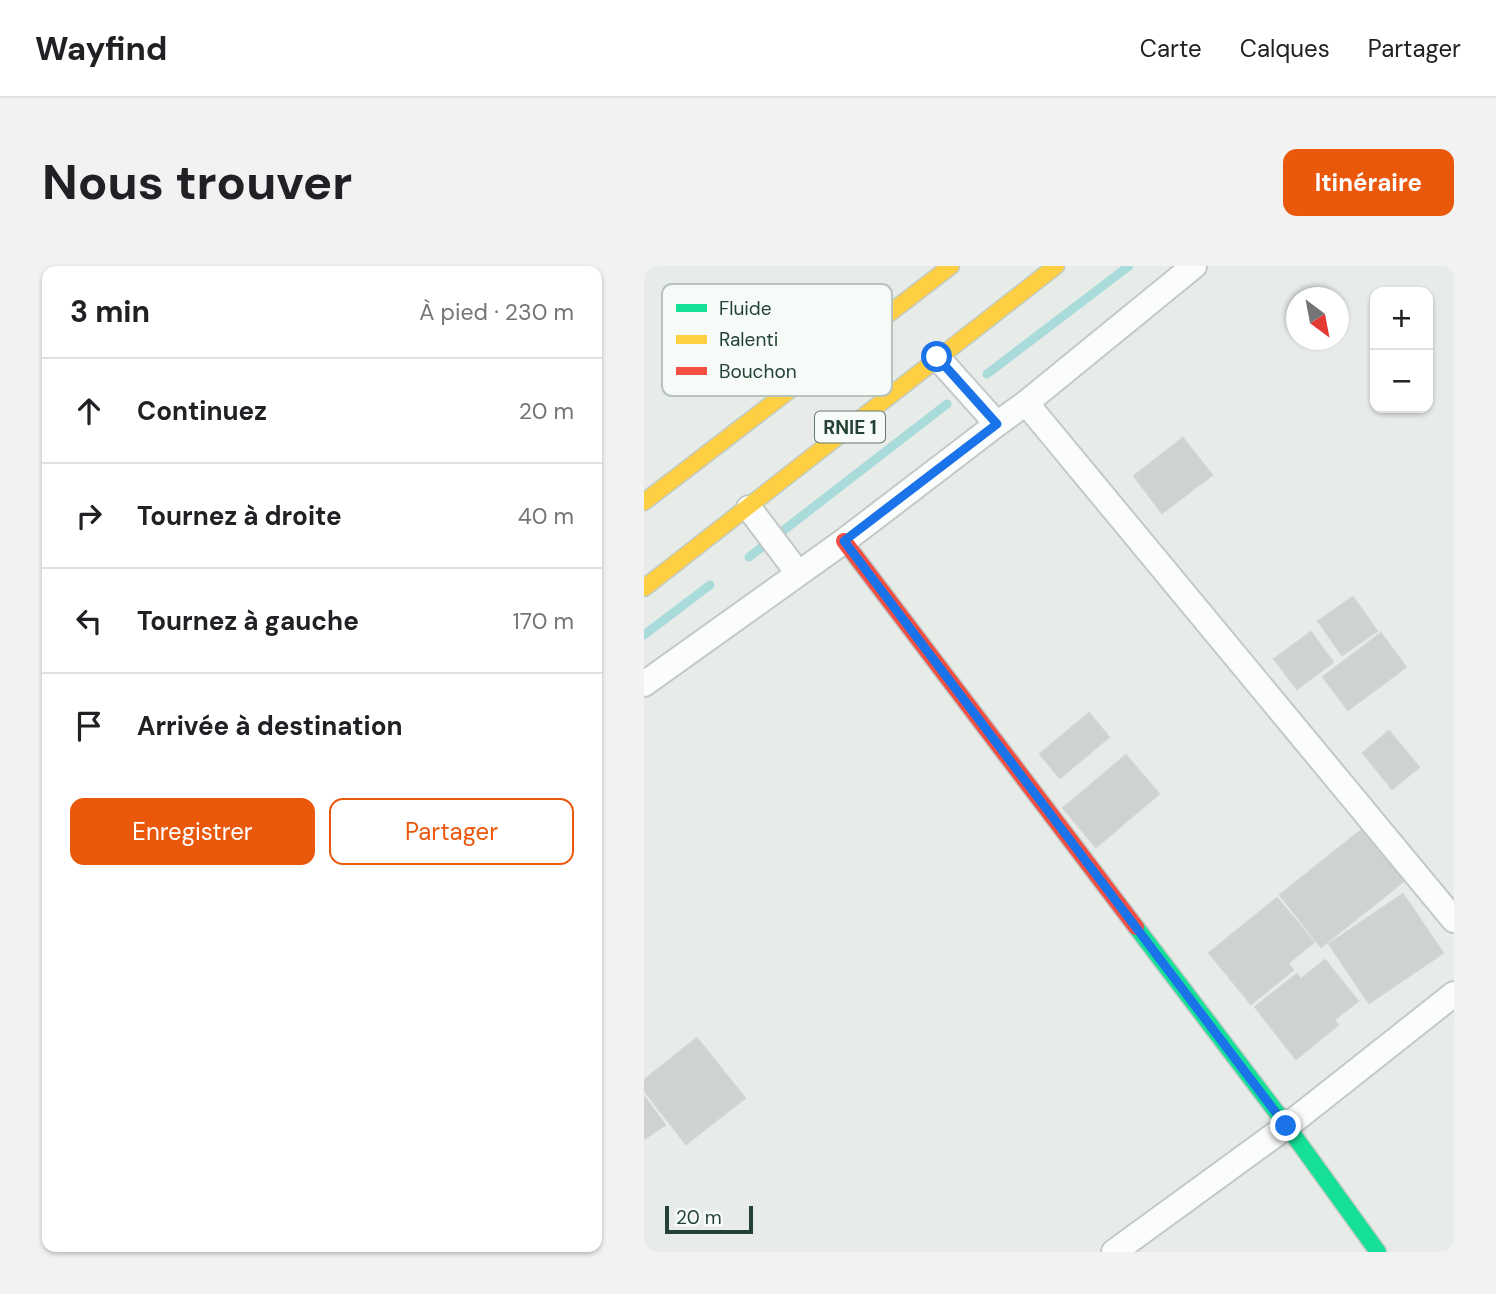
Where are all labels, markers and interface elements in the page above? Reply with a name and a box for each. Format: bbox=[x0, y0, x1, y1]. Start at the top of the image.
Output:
text: Wayfind bbox=[35, 27, 167, 70]
text: Carte bbox=[1140, 33, 1202, 64]
text: Calques bbox=[1240, 33, 1330, 64]
text: Partager bbox=[1368, 33, 1461, 64]
button: Itinéraire bbox=[1283, 149, 1454, 216]
text: Nous trouver bbox=[42, 150, 352, 214]
legend bbox=[662, 284, 892, 396]
north arrow bbox=[1286, 287, 1349, 350]
map controls bbox=[1370, 287, 1433, 413]
button: + bbox=[1370, 287, 1433, 350]
text: 3 min bbox=[70, 292, 150, 331]
text: Fluide bbox=[719, 296, 772, 321]
text: À pied · 230 m bbox=[419, 297, 574, 327]
text: Ralenti bbox=[719, 327, 778, 352]
route start bbox=[921, 341, 952, 372]
button: − bbox=[1370, 350, 1433, 413]
text: Bouchon bbox=[719, 359, 797, 384]
icon: ahead bbox=[70, 392, 108, 430]
text: Continuez bbox=[137, 394, 267, 428]
text: 20 m bbox=[519, 396, 574, 426]
road number: RNIE 1 bbox=[815, 412, 885, 442]
icon: right bbox=[70, 497, 108, 535]
text: Tournez à droite bbox=[137, 499, 342, 533]
text: 40 m bbox=[518, 501, 574, 531]
icon: left bbox=[70, 602, 108, 640]
text: Tournez à gauche bbox=[137, 604, 359, 638]
text: 170 m bbox=[513, 606, 574, 636]
icon: arrive bbox=[70, 707, 108, 745]
text: Arrivée à destination bbox=[137, 709, 403, 743]
button: Enregistrer bbox=[70, 798, 315, 865]
button: Partager bbox=[329, 798, 574, 865]
route end bbox=[1270, 1110, 1301, 1141]
scale bar bbox=[665, 1203, 752, 1235]
text: 20 m bbox=[676, 1205, 722, 1230]

